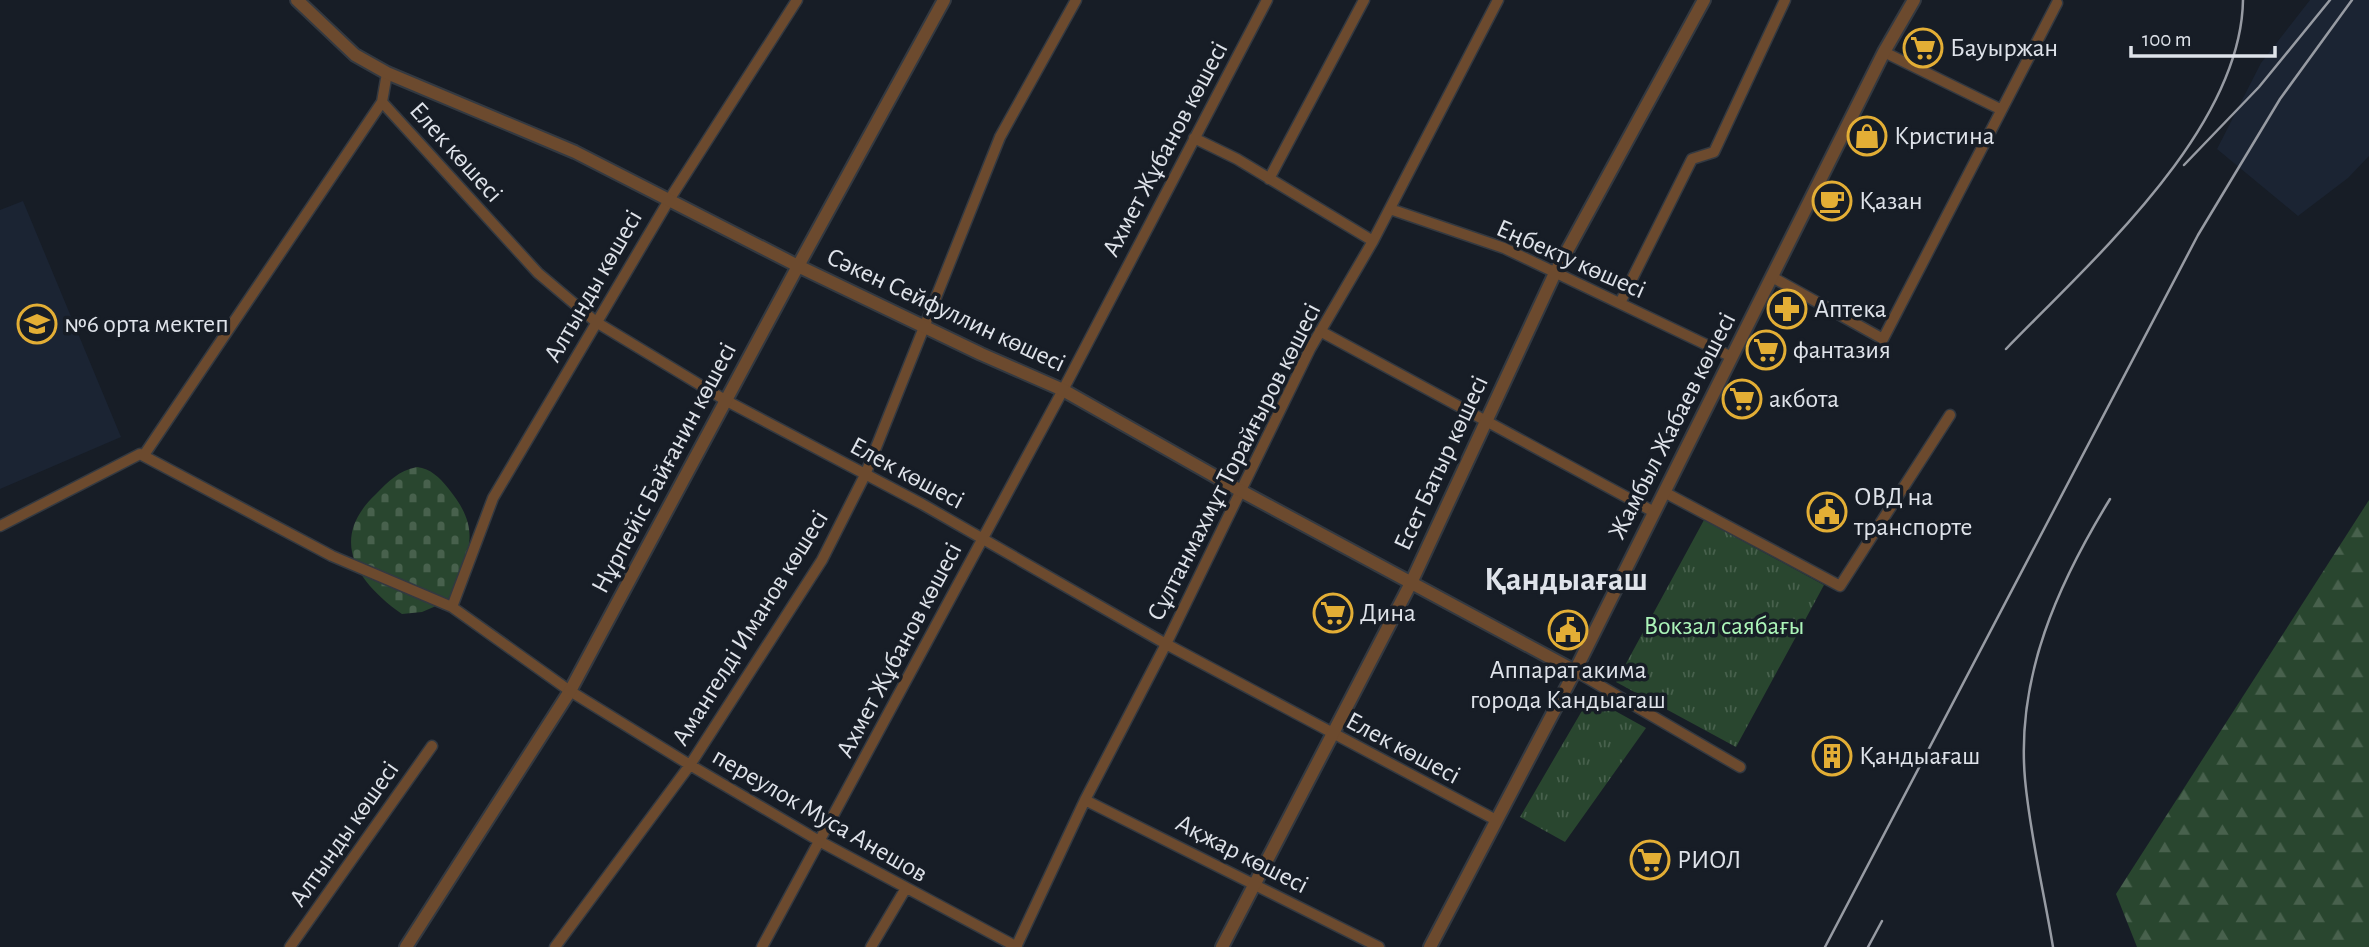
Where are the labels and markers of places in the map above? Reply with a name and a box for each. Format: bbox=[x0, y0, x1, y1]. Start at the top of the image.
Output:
supermarket icon: Бауыржан bbox=[1902, 27, 1944, 69]
place label: Бауыржан bbox=[1950, 35, 2058, 61]
shop icon: Кристина bbox=[1846, 115, 1888, 157]
place label: Кристина bbox=[1894, 123, 1995, 149]
cafe icon: Қазан bbox=[1811, 180, 1853, 222]
place label: Қазан bbox=[1859, 188, 1923, 214]
pharmacy icon: Аптека bbox=[1766, 288, 1808, 330]
place label: Аптека bbox=[1814, 296, 1887, 322]
school or university icon: №6 орта мектеп bbox=[16, 303, 58, 345]
place label: №6 орта мектеп bbox=[64, 311, 229, 337]
supermarket icon: фантазия bbox=[1745, 329, 1787, 371]
place label: фантазия bbox=[1793, 337, 1891, 363]
supermarket icon: акбота bbox=[1721, 378, 1763, 420]
place label: акбота bbox=[1769, 386, 1839, 412]
place label: ОВД на транспорте bbox=[1853, 484, 1972, 540]
public building icon: ОВД на транспорте bbox=[1806, 491, 1848, 533]
supermarket icon: Дина bbox=[1312, 592, 1354, 634]
place label: Дина bbox=[1360, 600, 1416, 626]
public building icon: Аппарат акима города Кандыагаш bbox=[1547, 609, 1589, 651]
place label: Аппарат акима города Кандыагаш bbox=[1470, 657, 1666, 713]
building icon: Қандыағаш bbox=[1811, 735, 1853, 777]
place label: Қандыағаш bbox=[1859, 743, 1980, 769]
supermarket icon: РИОЛ bbox=[1629, 839, 1671, 881]
place label: РИОЛ bbox=[1677, 847, 1741, 873]

